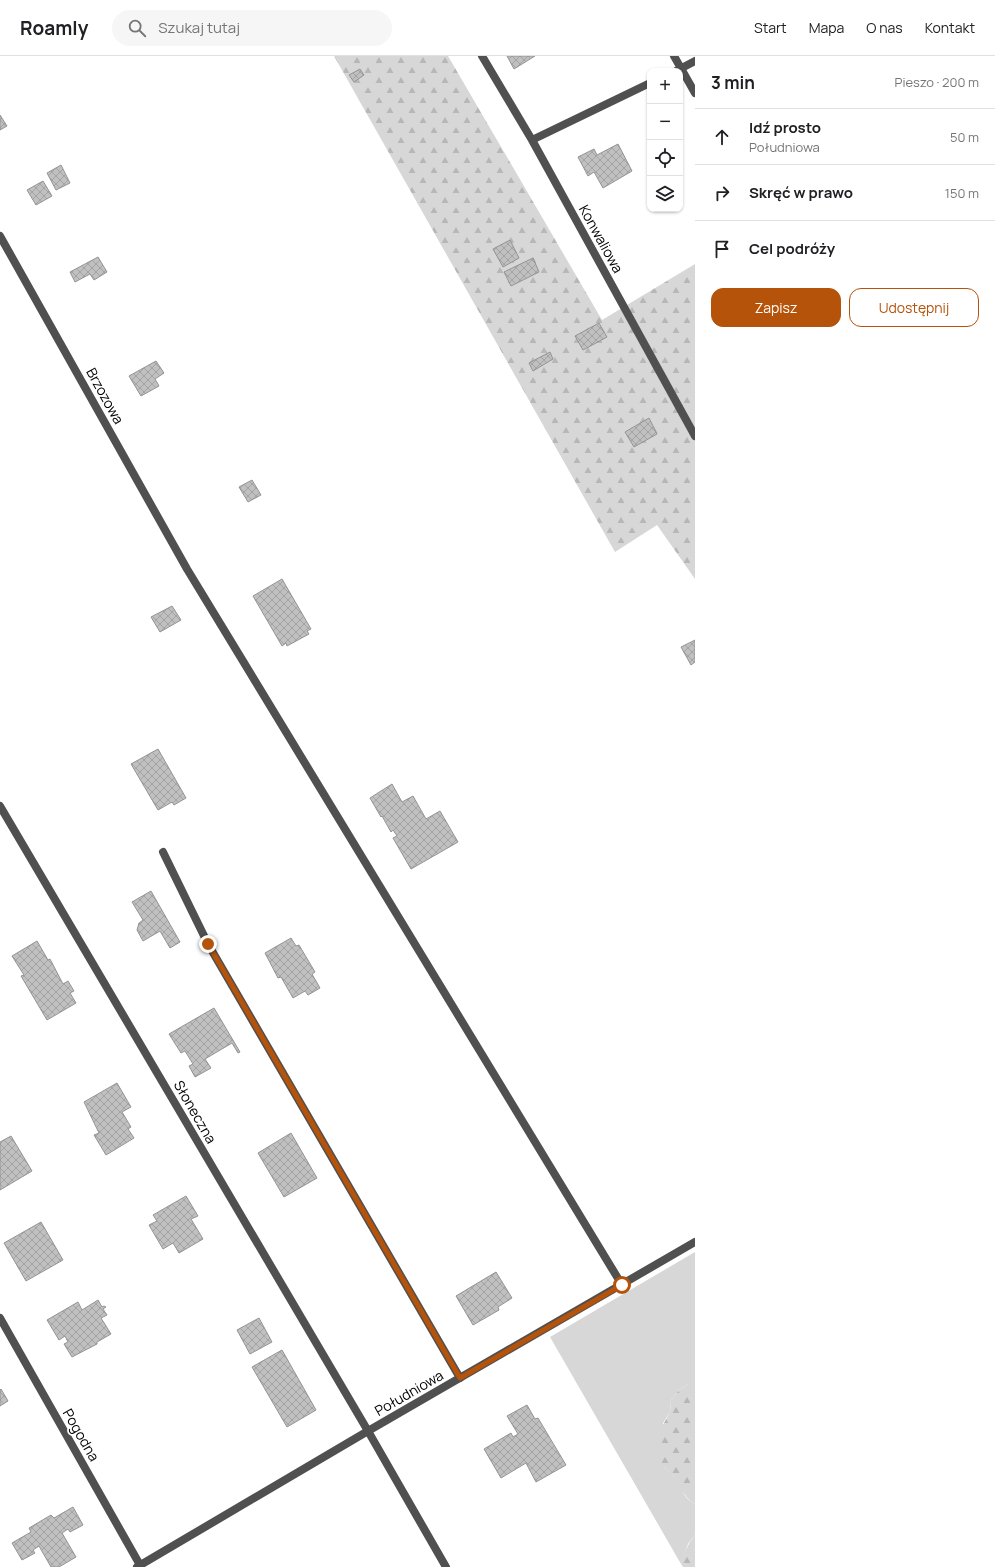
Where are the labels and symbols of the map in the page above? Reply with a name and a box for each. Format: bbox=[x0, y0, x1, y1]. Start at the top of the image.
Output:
street label: Konwaliowa bbox=[575, 201, 628, 276]
street label: Brzozowa bbox=[82, 364, 129, 427]
route end bbox=[199, 935, 217, 953]
street label: Słoneczna bbox=[170, 1077, 221, 1147]
route start bbox=[613, 1276, 631, 1294]
street label: Południowa bbox=[371, 1365, 447, 1420]
street label: Pogodna bbox=[59, 1405, 104, 1464]

